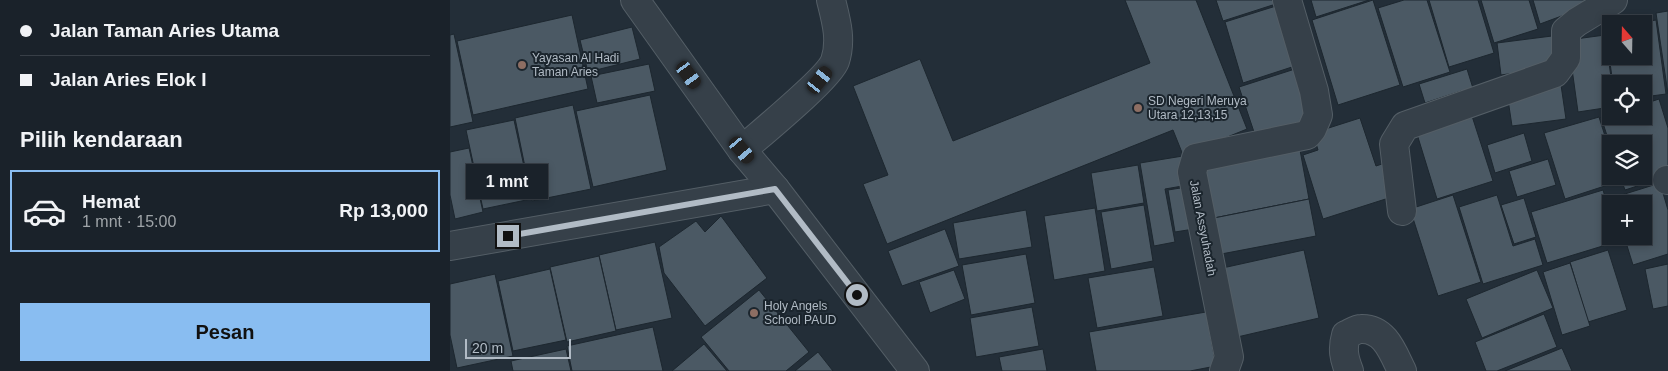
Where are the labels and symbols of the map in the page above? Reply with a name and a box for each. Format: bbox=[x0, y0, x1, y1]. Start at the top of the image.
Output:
north arrow bbox=[1602, 15, 1652, 65]
place label: Yayasan Al Hadi Taman Aries bbox=[532, 51, 619, 79]
car bbox=[674, 58, 703, 92]
marker: Yayasan Al Hadi Taman Aries bbox=[516, 59, 528, 71]
car bbox=[804, 64, 835, 96]
place label: SD Negeri Meruya Utara 12,13,15 bbox=[1148, 94, 1247, 122]
marker: SD Negeri Meruya Utara 12,13,15 bbox=[1132, 102, 1144, 114]
car bbox=[726, 134, 757, 166]
callout: 1 mnt bbox=[467, 164, 549, 198]
street label: Jalan Assyuhadah bbox=[1187, 179, 1219, 277]
route end bbox=[497, 225, 519, 247]
route start bbox=[846, 284, 868, 306]
place label: Holy Angels School PAUD bbox=[764, 299, 837, 327]
marker: Holy Angels School PAUD bbox=[748, 307, 760, 319]
scale bar bbox=[465, 336, 571, 359]

